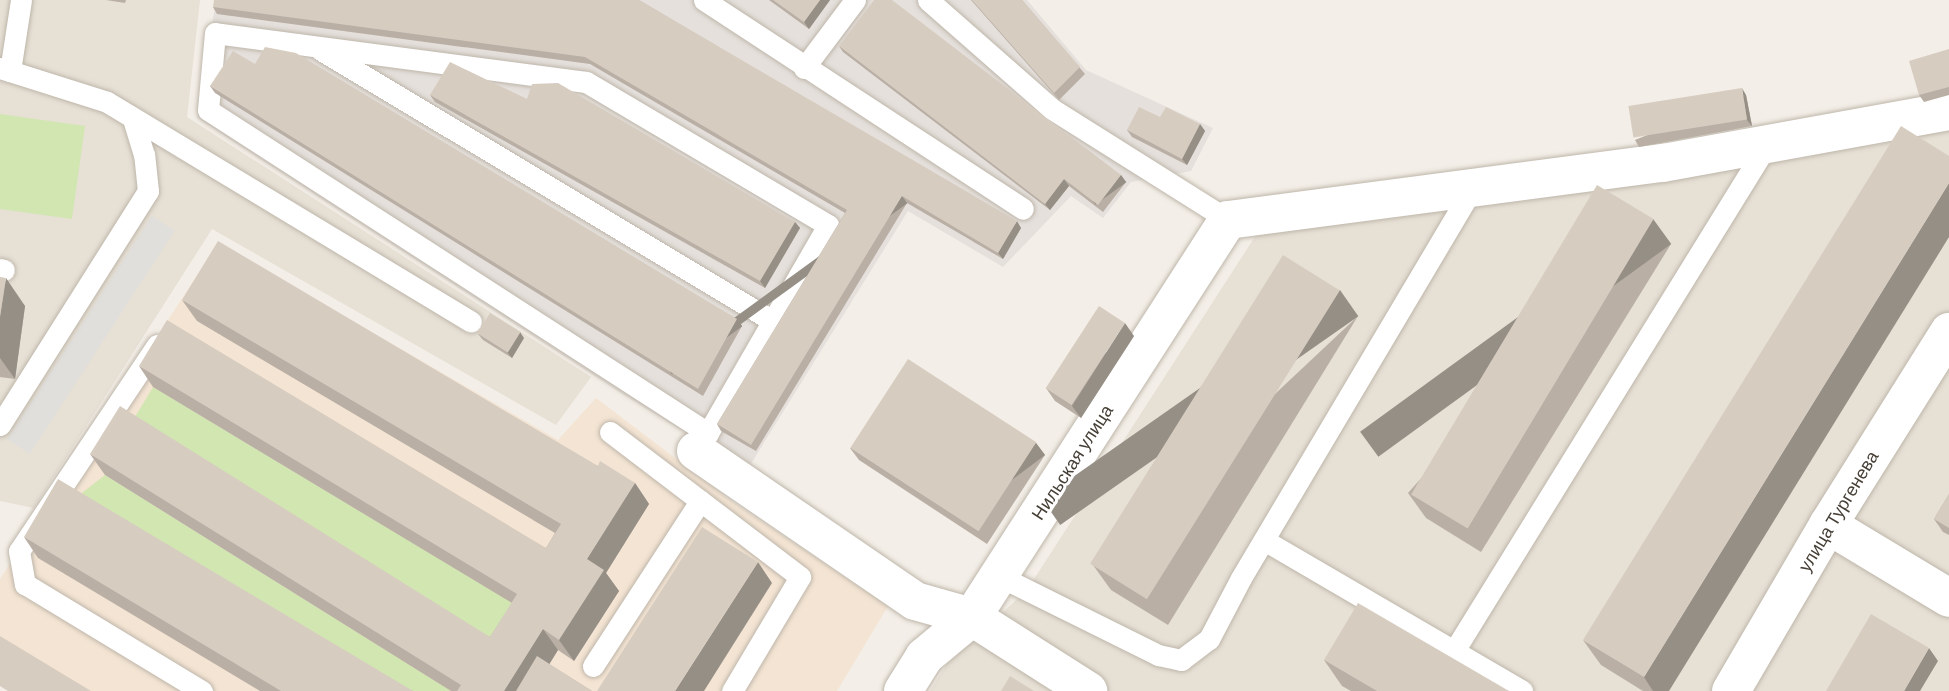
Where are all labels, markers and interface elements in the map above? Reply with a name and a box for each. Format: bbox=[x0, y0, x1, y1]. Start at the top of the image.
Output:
street label: Нильская улица bbox=[1027, 400, 1117, 524]
street label: улица Тургенева bbox=[1793, 447, 1883, 575]

